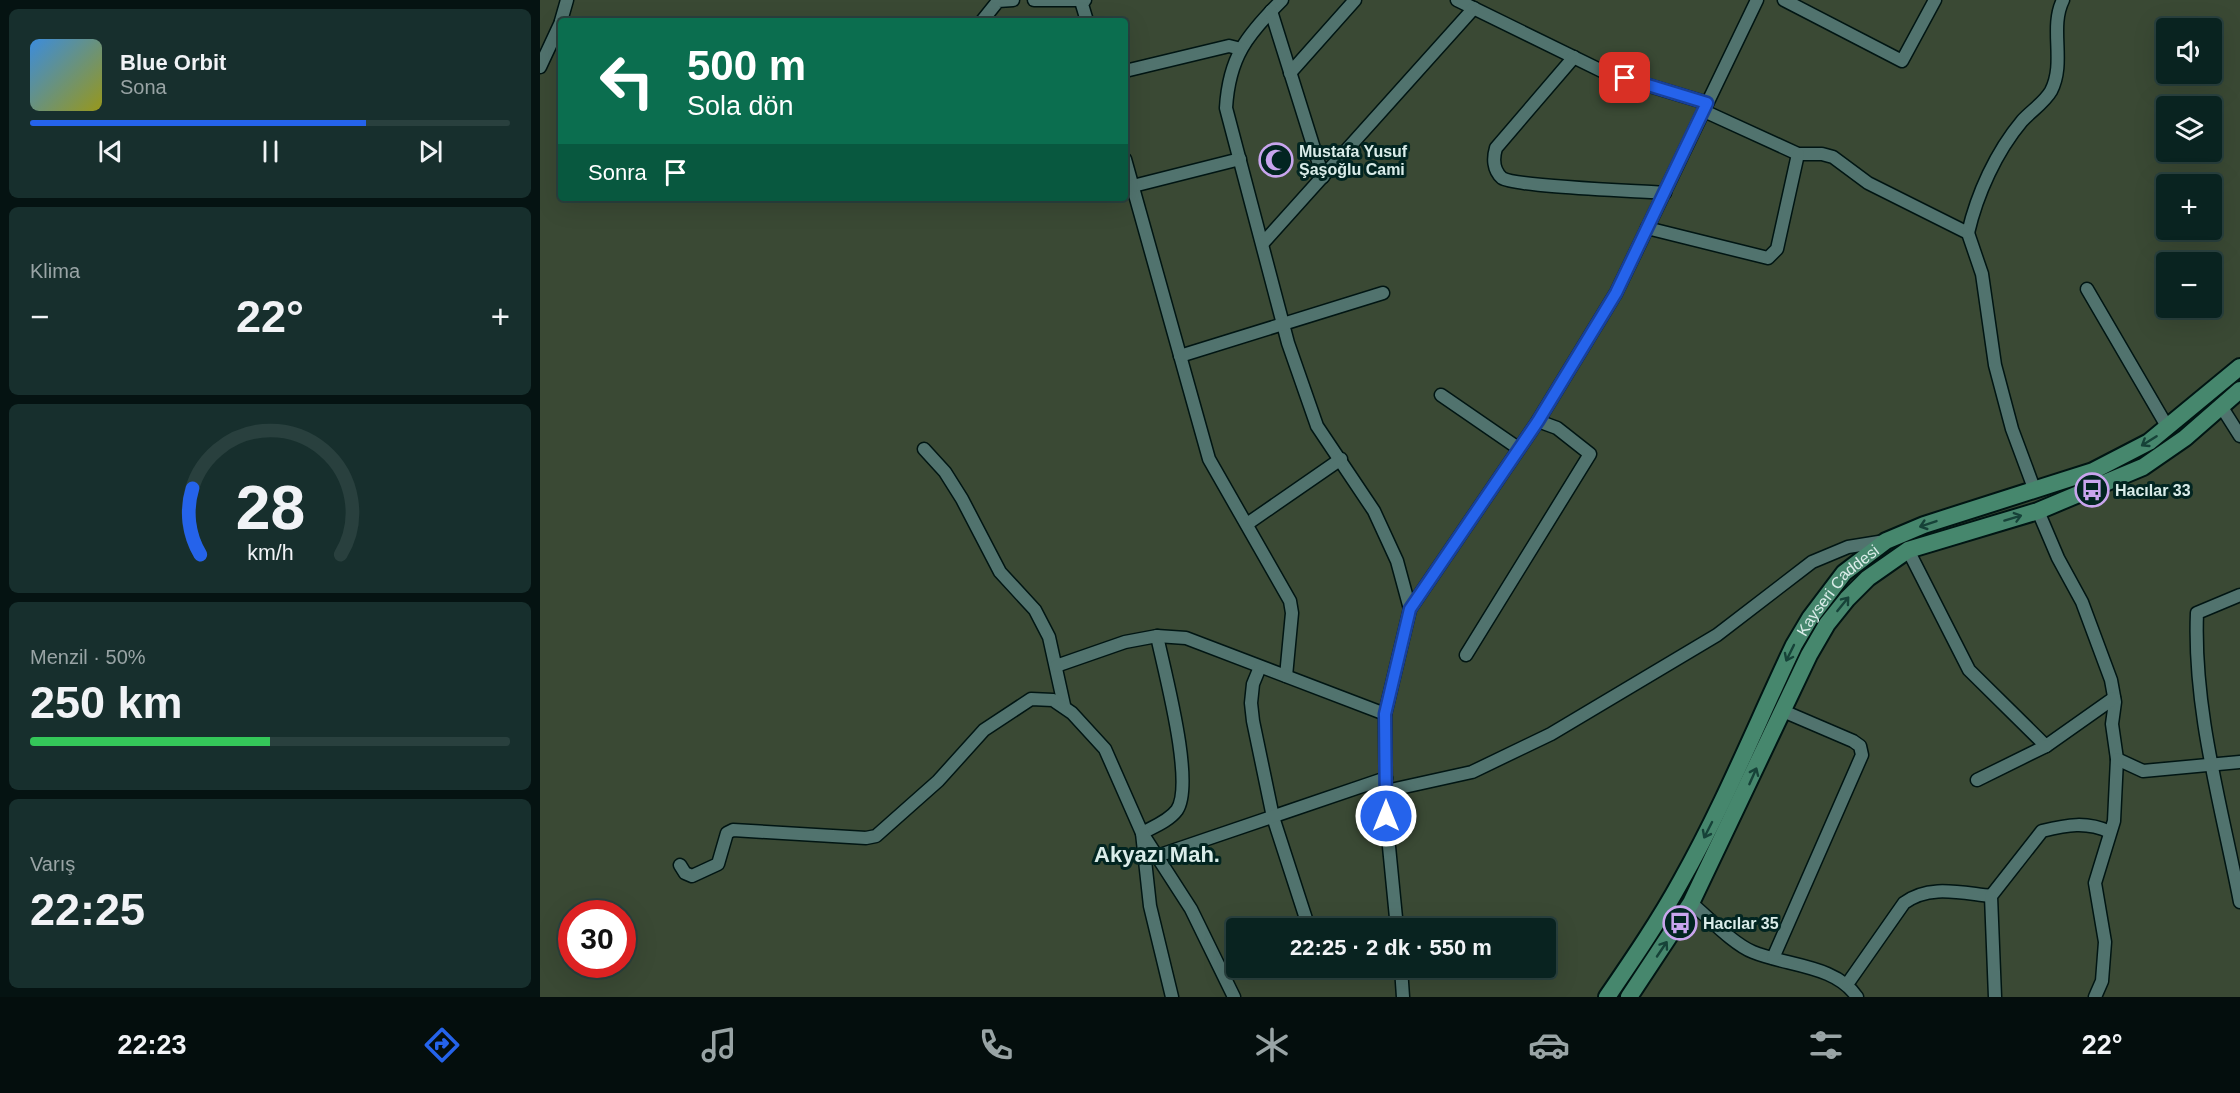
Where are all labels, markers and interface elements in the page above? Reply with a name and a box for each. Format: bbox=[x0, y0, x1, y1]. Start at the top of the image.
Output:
map controls bbox=[2156, 18, 2222, 318]
button: sound bbox=[2156, 18, 2222, 84]
icon: left bbox=[588, 42, 666, 120]
text: 500 m bbox=[687, 42, 806, 89]
text: Blue Orbit bbox=[120, 50, 226, 75]
pin bbox=[1599, 52, 1650, 103]
icon: arrive bbox=[1608, 61, 1641, 94]
text: Sona bbox=[120, 76, 167, 98]
text: Sola dön bbox=[687, 91, 794, 121]
button: layers bbox=[2156, 96, 2222, 162]
icon: previous bbox=[94, 135, 127, 168]
icon: pause bbox=[254, 135, 287, 168]
icon: next bbox=[414, 135, 447, 168]
mosque icon: Mustafa Yusuf Şaşoğlu Cami bbox=[1258, 142, 1294, 178]
place label: Mustafa Yusuf Şaşoğlu Cami bbox=[1299, 143, 1408, 178]
icon: arrive bbox=[659, 156, 692, 189]
text: Sonra bbox=[588, 160, 647, 185]
button: + bbox=[2156, 174, 2222, 240]
button: − bbox=[2156, 252, 2222, 318]
text: Klima bbox=[30, 260, 80, 282]
text: 22° bbox=[236, 291, 304, 342]
text: − bbox=[30, 298, 49, 335]
text: + bbox=[491, 298, 510, 335]
one-way arrow bbox=[2141, 436, 2158, 448]
bus stop icon: Hacılar 33 bbox=[2074, 472, 2110, 508]
text: 28 bbox=[235, 474, 305, 543]
place label: Hacılar 33 bbox=[2115, 482, 2191, 499]
one-way arrow bbox=[2003, 512, 2022, 523]
one-way arrow bbox=[1919, 520, 1938, 531]
street label: Kayseri Caddesi bbox=[1793, 541, 1882, 639]
text: km/h bbox=[247, 542, 293, 566]
one-way arrow bbox=[1837, 596, 1850, 612]
one-way arrow bbox=[1784, 644, 1796, 662]
text: Menzil · 50% bbox=[30, 646, 146, 668]
text: 250 km bbox=[30, 677, 183, 728]
one-way arrow bbox=[1748, 768, 1759, 786]
position arrow bbox=[1354, 784, 1418, 848]
one-way arrow bbox=[1702, 821, 1713, 839]
district label: Akyazı Mah. bbox=[1094, 842, 1220, 867]
text: Varış bbox=[30, 853, 75, 875]
text: 22:25 bbox=[30, 884, 145, 935]
speed limit sign: 30 bbox=[558, 900, 636, 978]
bus stop icon: Hacılar 35 bbox=[1662, 905, 1698, 941]
place label: Hacılar 35 bbox=[1703, 915, 1779, 932]
text: 22:25 · 2 dk · 550 m bbox=[1290, 935, 1492, 960]
one-way arrow bbox=[1656, 940, 1669, 957]
icon: directions bbox=[421, 1024, 463, 1066]
icon: music bbox=[698, 1024, 740, 1066]
icon: phone bbox=[975, 1024, 1017, 1066]
icon: climate bbox=[1251, 1024, 1293, 1066]
icon: car bbox=[1528, 1024, 1570, 1066]
icon: filters bbox=[1805, 1024, 1847, 1066]
text: 22:23 bbox=[117, 1030, 186, 1060]
text: 22° bbox=[2082, 1030, 2123, 1060]

